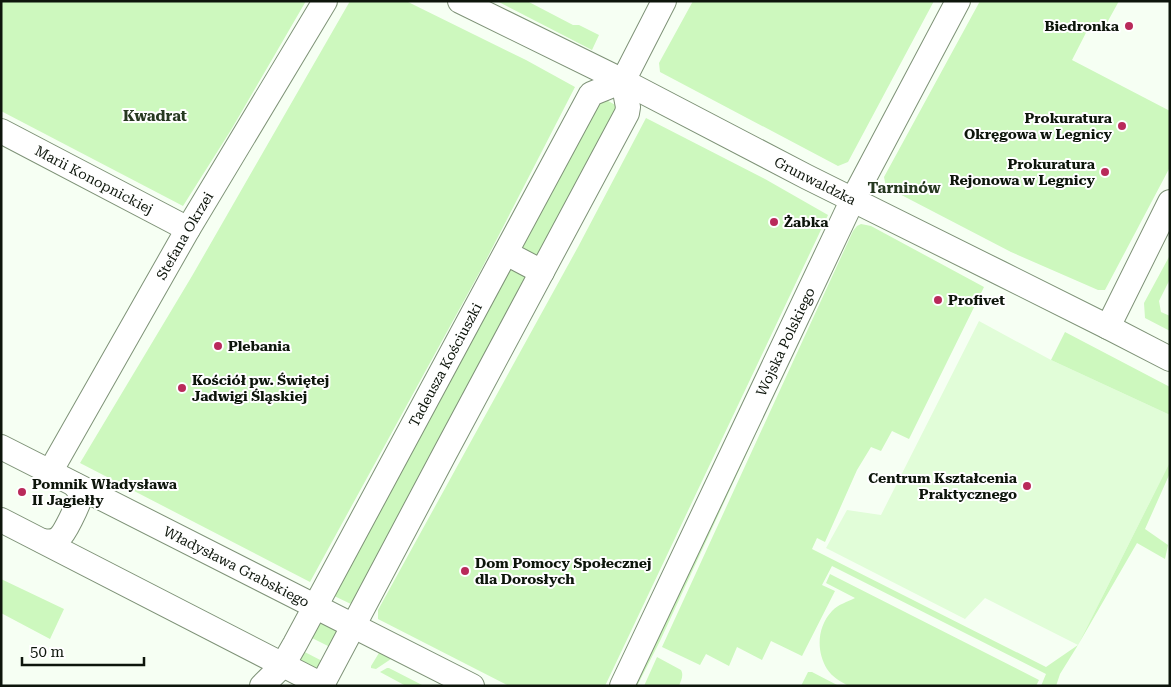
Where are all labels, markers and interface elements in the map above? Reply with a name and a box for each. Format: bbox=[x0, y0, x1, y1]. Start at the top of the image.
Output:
place label: Biedronka bbox=[1044, 18, 1120, 34]
marker: Biedronka bbox=[1123, 20, 1135, 32]
district label: Kwadrat bbox=[123, 107, 187, 125]
place label: Prokuratura Okręgowa w Legnicy bbox=[964, 110, 1113, 142]
marker: Prokuratura Okręgowa w Legnicy bbox=[1116, 120, 1128, 132]
street label: Marii Konopnickiej bbox=[32, 142, 156, 217]
street label: Grunwaldzka bbox=[772, 153, 859, 208]
place label: Prokuratura Rejonowa w Legnicy bbox=[949, 156, 1096, 188]
marker: Prokuratura Rejonowa w Legnicy bbox=[1099, 166, 1111, 178]
district label: Tarninów bbox=[867, 179, 941, 197]
street label: Stefana Okrzei bbox=[153, 188, 217, 282]
place label: Żabka bbox=[784, 214, 829, 230]
marker: Żabka bbox=[768, 216, 780, 228]
street label: Wojska Polskiego bbox=[753, 285, 818, 399]
place label: Profivet bbox=[948, 292, 1005, 308]
marker: Profivet bbox=[932, 294, 944, 306]
street label: Tadeusza Kościuszki bbox=[405, 300, 485, 429]
place label: Plebania bbox=[228, 338, 291, 354]
marker: Plebania bbox=[212, 340, 224, 352]
place label: Kościół pw. Świętej Jadwigi Śląskiej bbox=[192, 372, 329, 404]
marker: Kościół pw. Świętej Jadwigi Śląskiej bbox=[176, 382, 188, 394]
place label: Centrum Kształcenia Praktycznego bbox=[868, 470, 1018, 502]
place label: Pomnik Władysława II Jagiełły bbox=[32, 476, 178, 508]
marker: Centrum Kształcenia Praktycznego bbox=[1021, 480, 1033, 492]
marker: Pomnik Władysława II Jagiełły bbox=[16, 486, 28, 498]
street label: Władysława Grabskiego bbox=[161, 523, 312, 610]
place label: Dom Pomocy Społecznej dla Dorosłych bbox=[475, 555, 651, 587]
marker: Dom Pomocy Społecznej dla Dorosłych bbox=[459, 565, 471, 577]
scale bar bbox=[22, 634, 145, 666]
text: 50 m bbox=[30, 643, 65, 661]

